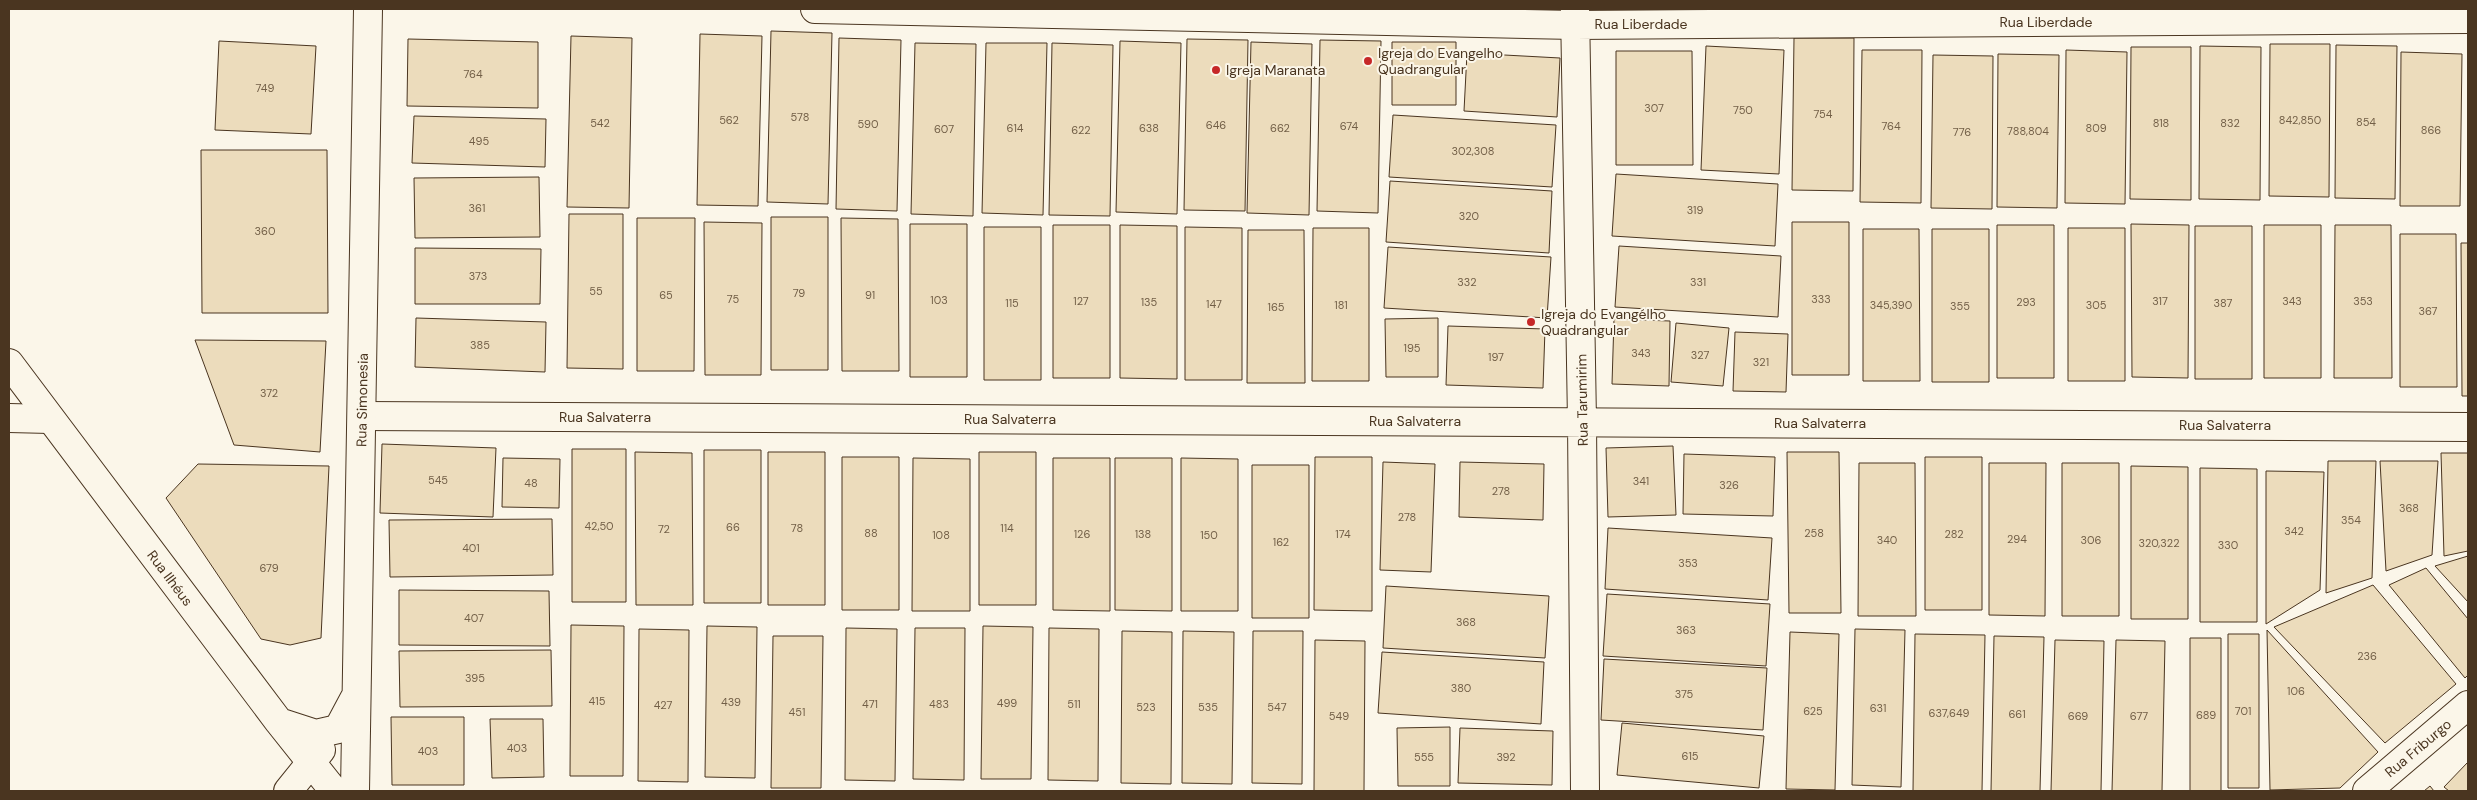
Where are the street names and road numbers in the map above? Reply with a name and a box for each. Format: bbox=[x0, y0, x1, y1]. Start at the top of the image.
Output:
street label: Rua Liberdade bbox=[1999, 13, 2093, 31]
street label: Rua Liberdade bbox=[1594, 15, 1688, 33]
street label: Rua Simonesia bbox=[352, 353, 372, 447]
street label: Rua Tarumirim bbox=[1572, 354, 1592, 446]
street label: Rua Salvaterra bbox=[559, 408, 651, 426]
street label: Rua Salvaterra bbox=[964, 410, 1056, 428]
street label: Rua Salvaterra bbox=[1369, 412, 1461, 430]
street label: Rua Salvaterra bbox=[1774, 414, 1866, 432]
street label: Rua Salvaterra bbox=[2179, 416, 2271, 434]
street label: Rua Ilhéus bbox=[143, 547, 197, 609]
street label: Rua Friburgo bbox=[2381, 715, 2455, 781]

